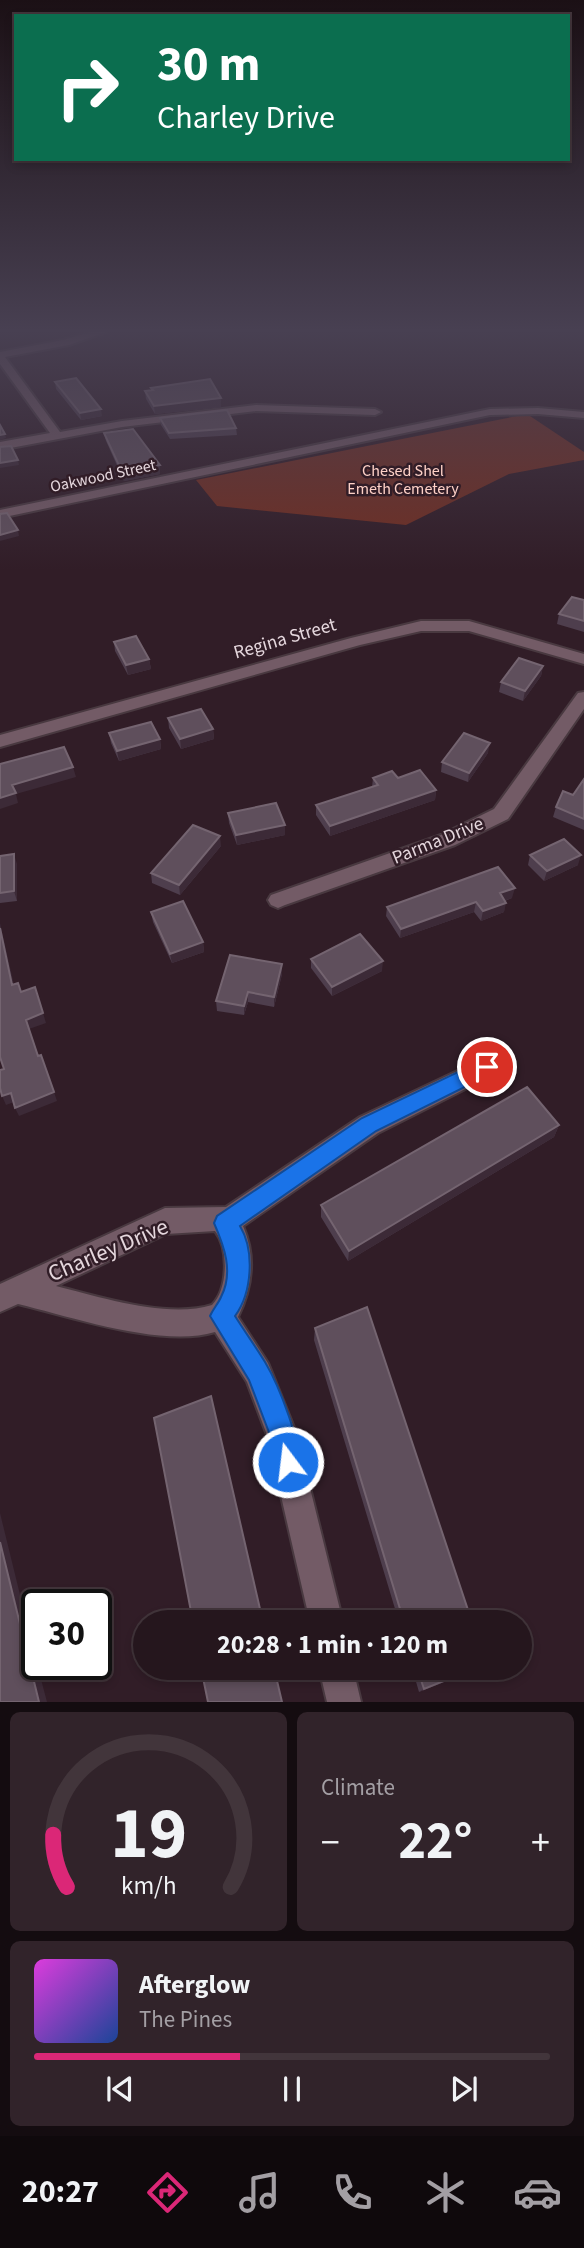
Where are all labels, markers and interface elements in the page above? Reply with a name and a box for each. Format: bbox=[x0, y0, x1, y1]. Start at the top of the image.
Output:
text: 30 m bbox=[157, 30, 261, 100]
icon: right bbox=[42, 42, 133, 133]
text: Charley Drive bbox=[157, 95, 335, 141]
street label: Oakwood Street bbox=[48, 454, 158, 498]
park label: Chesed Shel Emeth Cemetery bbox=[347, 460, 459, 500]
street label: Regina Street bbox=[231, 611, 340, 667]
street label: Parma Drive bbox=[388, 810, 488, 872]
pin bbox=[457, 1037, 517, 1097]
icon: arrive bbox=[468, 1048, 506, 1086]
street label: Charley Drive bbox=[43, 1210, 173, 1290]
position arrow bbox=[251, 1425, 325, 1499]
speed limit sign: 30 bbox=[21, 1589, 112, 1680]
text: 20:28 · 1 min · 120 m bbox=[217, 1626, 448, 1663]
text: Climate bbox=[321, 1771, 395, 1804]
text: 19 bbox=[110, 1783, 187, 1887]
text: 22° bbox=[399, 1805, 472, 1879]
text: − bbox=[321, 1816, 340, 1870]
text: + bbox=[531, 1816, 550, 1870]
text: km/h bbox=[121, 1868, 176, 1904]
text: Afterglow bbox=[139, 1966, 250, 2003]
text: The Pines bbox=[139, 2003, 232, 2036]
icon: previous bbox=[101, 2070, 139, 2108]
icon: pause bbox=[273, 2070, 311, 2108]
icon: next bbox=[445, 2070, 483, 2108]
icon: directions bbox=[143, 2168, 192, 2217]
icon: music bbox=[235, 2168, 284, 2217]
icon: phone bbox=[328, 2168, 377, 2217]
icon: climate bbox=[421, 2168, 470, 2217]
icon: car bbox=[513, 2168, 562, 2217]
text: 20:27 bbox=[22, 2169, 99, 2215]

